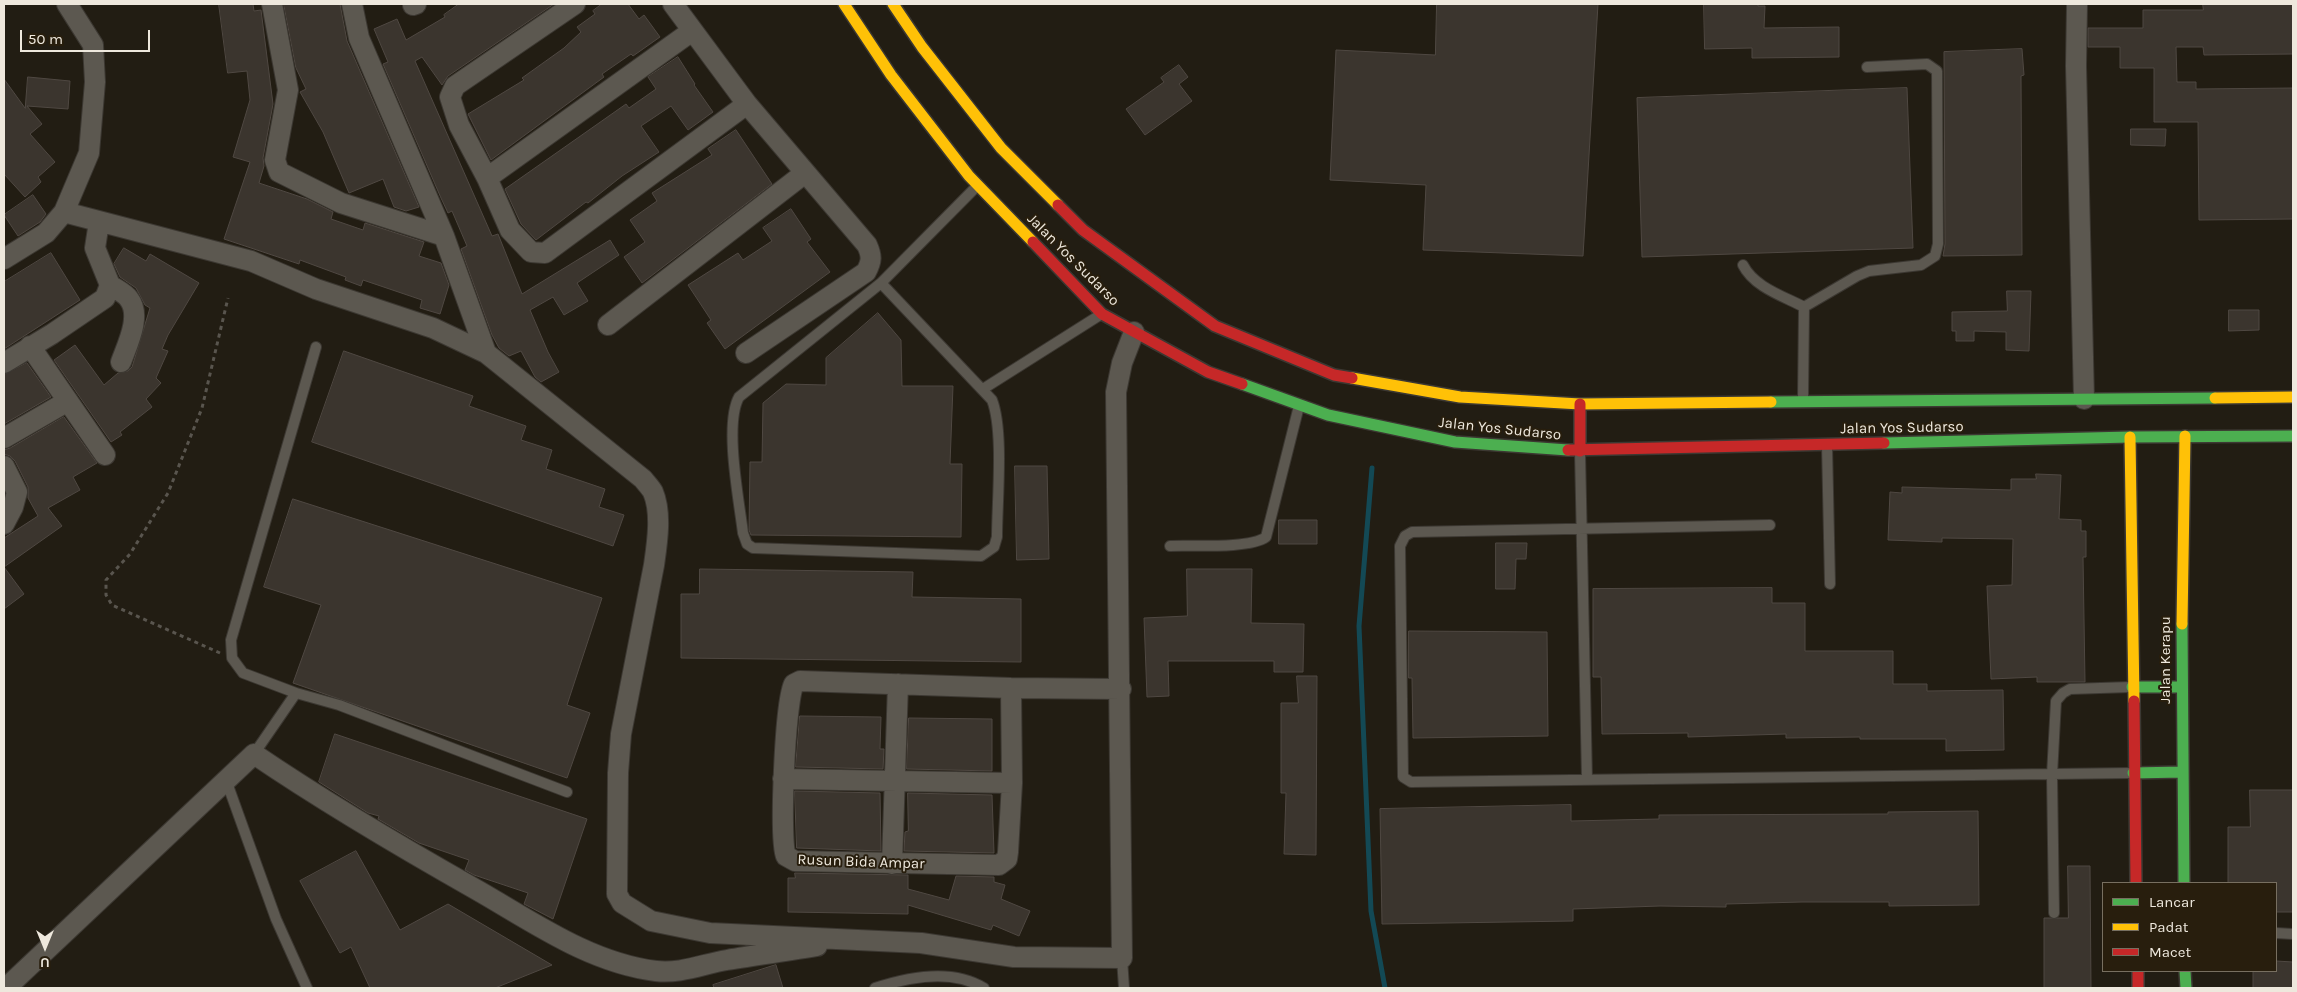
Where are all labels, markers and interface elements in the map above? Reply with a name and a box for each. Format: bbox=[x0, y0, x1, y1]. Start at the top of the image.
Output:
scale bar bbox=[22, 20, 152, 52]
text: 50 m bbox=[28, 30, 63, 48]
street label: Jalan Yos Sudarso bbox=[1023, 210, 1123, 310]
street label: Jalan Yos Sudarso bbox=[1438, 414, 1562, 444]
street label: Jalan Yos Sudarso bbox=[1840, 418, 1964, 438]
street label: Jalan Kerapu bbox=[2157, 616, 2175, 704]
street label: Rusun Bida Ampar bbox=[797, 851, 925, 873]
legend bbox=[2102, 882, 2277, 972]
text: Lancar bbox=[2149, 893, 2195, 911]
text: Padat bbox=[2149, 918, 2188, 936]
north arrow bbox=[20, 922, 70, 972]
text: Macet bbox=[2149, 943, 2191, 961]
text: U bbox=[40, 954, 50, 971]

